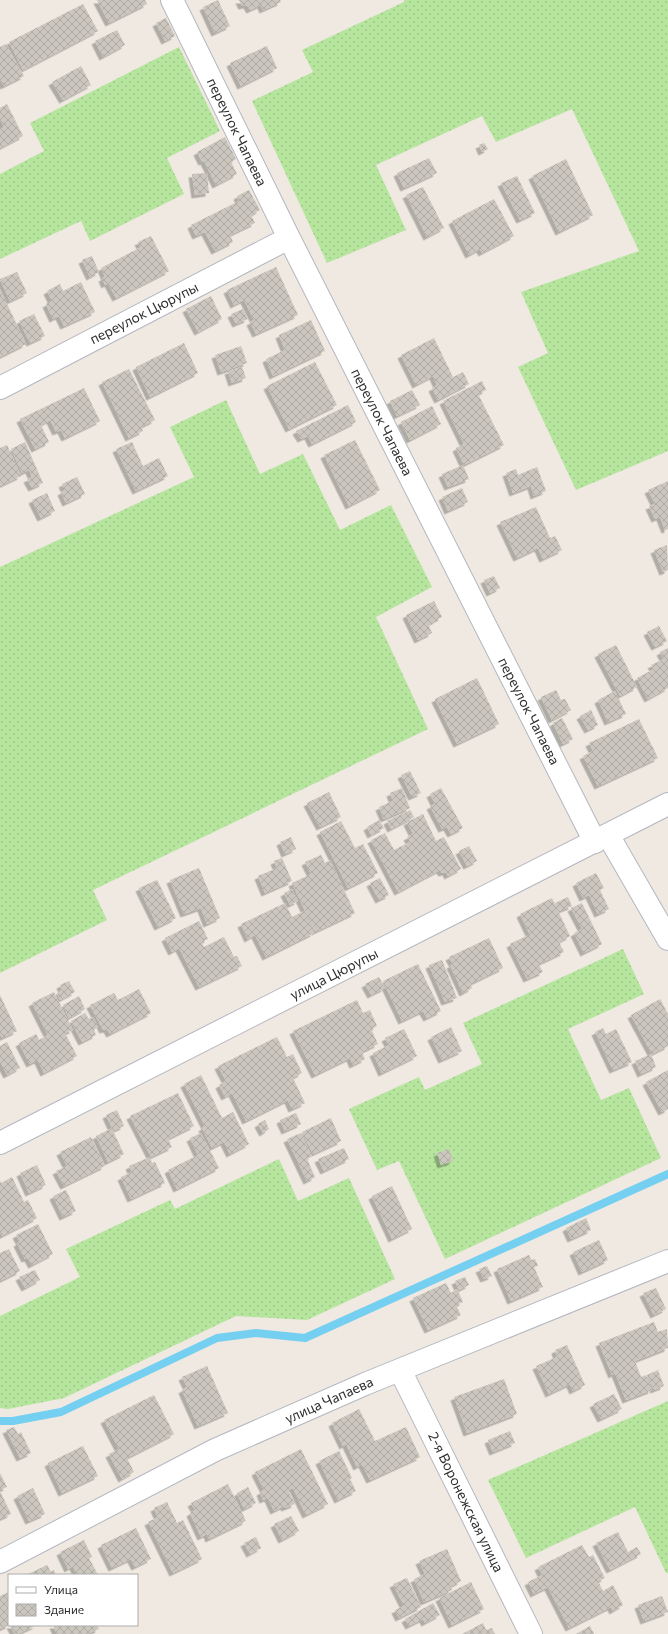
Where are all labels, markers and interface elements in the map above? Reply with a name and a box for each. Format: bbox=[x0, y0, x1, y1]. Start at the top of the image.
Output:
street label: переулок Чапаева bbox=[204, 75, 271, 189]
street label: переулок Цюрупы bbox=[87, 278, 201, 347]
street label: переулок Чапаева bbox=[348, 365, 417, 478]
street label: переулок Чапаева bbox=[495, 654, 564, 767]
street label: улица Цюрупы bbox=[287, 944, 381, 1003]
street label: улица Чапаева bbox=[282, 1372, 376, 1427]
street label: 2-я Воронежская улица bbox=[425, 1429, 508, 1575]
legend bbox=[8, 1574, 138, 1626]
text: Улица bbox=[44, 1582, 78, 1596]
text: Здание bbox=[44, 1602, 84, 1616]

